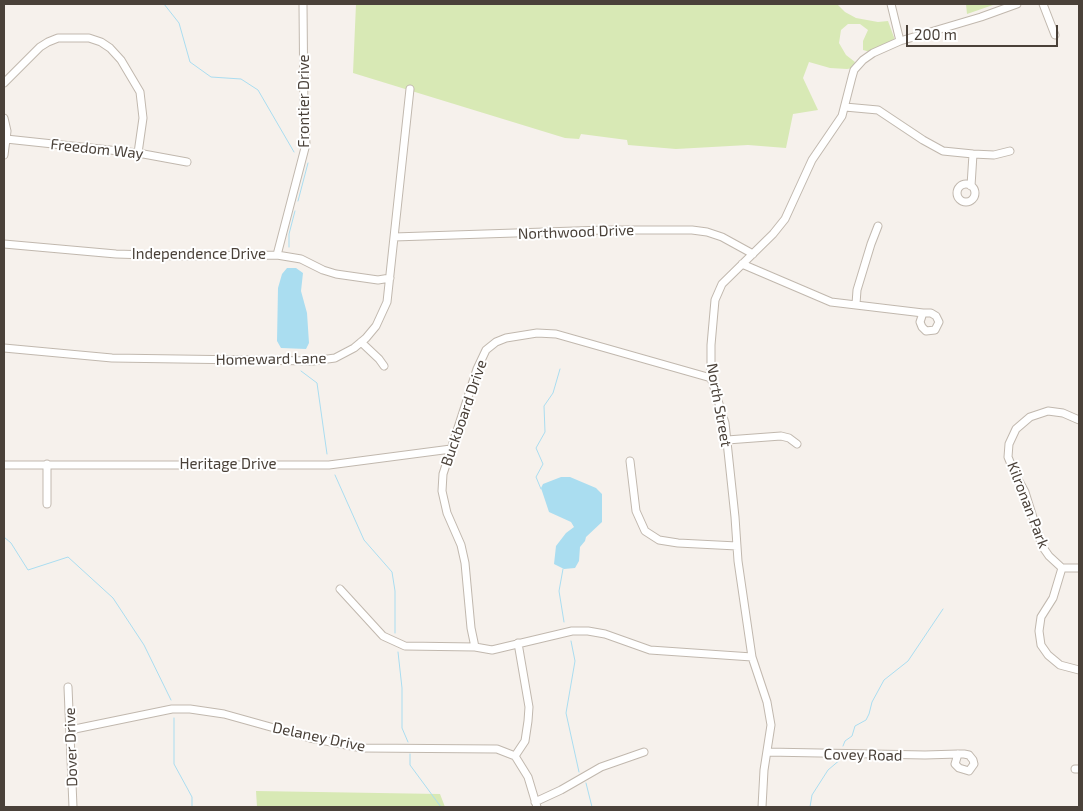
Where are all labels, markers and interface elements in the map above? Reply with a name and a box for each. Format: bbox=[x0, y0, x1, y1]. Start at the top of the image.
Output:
scale bar bbox=[908, 15, 1060, 47]
text: 200 m bbox=[914, 25, 957, 43]
street label: Frontier Drive bbox=[295, 54, 313, 148]
street label: Freedom Way bbox=[50, 135, 144, 163]
street label: Northwood Drive bbox=[517, 221, 635, 243]
street label: Independence Drive bbox=[132, 245, 266, 263]
street label: Homeward Lane bbox=[215, 349, 327, 369]
street label: Buckboard Drive bbox=[437, 357, 491, 469]
street label: North Street bbox=[703, 362, 735, 448]
street label: Heritage Drive bbox=[179, 455, 277, 473]
street label: Kilronan Park bbox=[1003, 459, 1053, 551]
street label: Dover Drive bbox=[61, 707, 81, 787]
street label: Delaney Drive bbox=[271, 718, 367, 756]
street label: Covey Road bbox=[824, 745, 902, 765]

